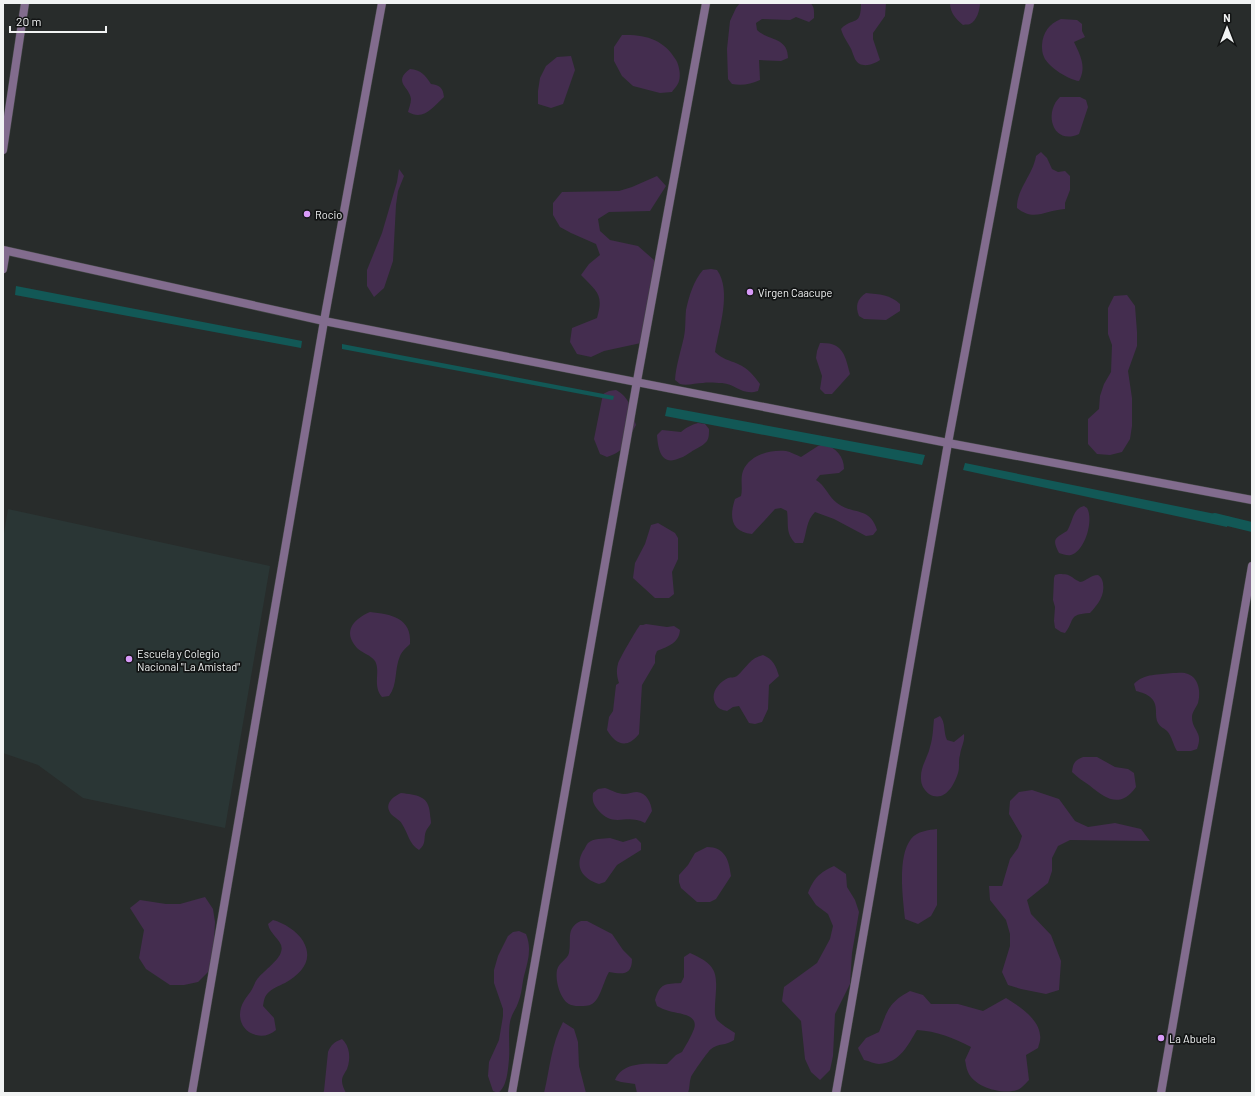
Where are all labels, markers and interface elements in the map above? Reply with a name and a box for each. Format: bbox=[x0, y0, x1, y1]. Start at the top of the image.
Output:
scale bar bbox=[10, 8, 106, 34]
north arrow bbox=[1207, 8, 1247, 48]
text: N bbox=[1223, 11, 1231, 24]
text: 20 m bbox=[16, 14, 42, 28]
place label: Rocio bbox=[315, 208, 342, 221]
marker: Rocio bbox=[302, 209, 312, 219]
place label: Virgen Caacupe bbox=[758, 286, 832, 299]
marker: Virgen Caacupe bbox=[745, 287, 755, 297]
place label: Escuela y Colegio Nacional "La Amistad" bbox=[137, 647, 240, 673]
marker: Escuela y Colegio Nacional "La Amistad" bbox=[124, 654, 134, 664]
place label: La Abuela bbox=[1169, 1032, 1216, 1045]
marker: La Abuela bbox=[1156, 1033, 1166, 1043]

